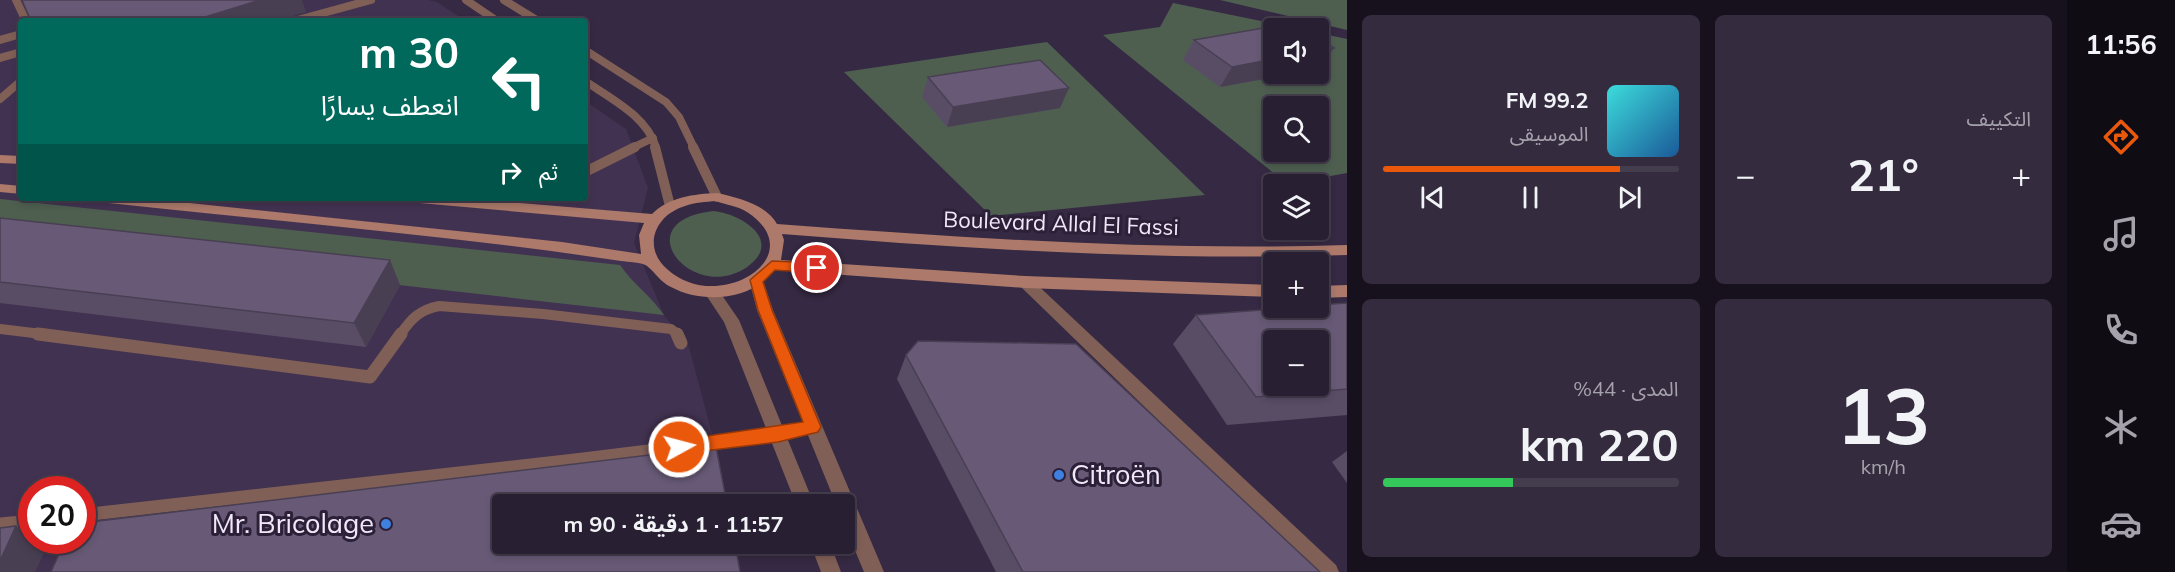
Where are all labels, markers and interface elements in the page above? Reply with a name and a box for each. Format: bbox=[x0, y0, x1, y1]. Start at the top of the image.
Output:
map controls bbox=[1263, 18, 1329, 396]
button: sound bbox=[1263, 18, 1329, 84]
text: 30 m bbox=[359, 26, 459, 79]
text: 11:56 bbox=[2085, 27, 2157, 61]
icon: left bbox=[480, 42, 558, 120]
text: 99.2 FM bbox=[1506, 86, 1589, 114]
text: انعطف يسارًا bbox=[321, 88, 459, 122]
button: search bbox=[1263, 96, 1329, 162]
text: التكييف bbox=[1967, 106, 2031, 131]
icon: directions bbox=[2100, 116, 2142, 158]
text: الموسيقى bbox=[1510, 121, 1589, 146]
text: 21° bbox=[1848, 146, 1919, 202]
text: − bbox=[1736, 154, 1755, 195]
text: + bbox=[2011, 154, 2031, 195]
icon: right bbox=[494, 156, 527, 189]
text: ثم bbox=[539, 158, 558, 186]
button: layers bbox=[1263, 174, 1329, 240]
icon: previous bbox=[1416, 181, 1449, 214]
icon: pause bbox=[1514, 181, 1547, 214]
icon: next bbox=[1613, 181, 1646, 214]
street label: Boulevard Allal El Fassi bbox=[943, 205, 1179, 241]
icon: music bbox=[2100, 213, 2142, 255]
pin bbox=[791, 242, 842, 293]
icon: arrive bbox=[800, 251, 833, 284]
button: + bbox=[1263, 252, 1329, 318]
icon: phone bbox=[2100, 309, 2142, 351]
button: − bbox=[1263, 330, 1329, 396]
text: 13 bbox=[1836, 366, 1930, 464]
text: المدى · 44% bbox=[1573, 376, 1679, 401]
icon: climate bbox=[2100, 406, 2142, 448]
position arrow bbox=[647, 415, 711, 479]
text: 220 km bbox=[1520, 416, 1679, 472]
text: km/h bbox=[1861, 454, 1906, 479]
place label: Citroën bbox=[1071, 457, 1161, 491]
marker: Citroën bbox=[1052, 468, 1066, 482]
speed limit sign: 20 bbox=[18, 476, 96, 554]
icon: car bbox=[2100, 503, 2142, 545]
place label: Mr. Bricolage bbox=[212, 506, 374, 540]
text: 11:57 · 1 دقيقة · 90 m bbox=[563, 510, 784, 538]
marker: Mr. Bricolage bbox=[379, 517, 393, 531]

